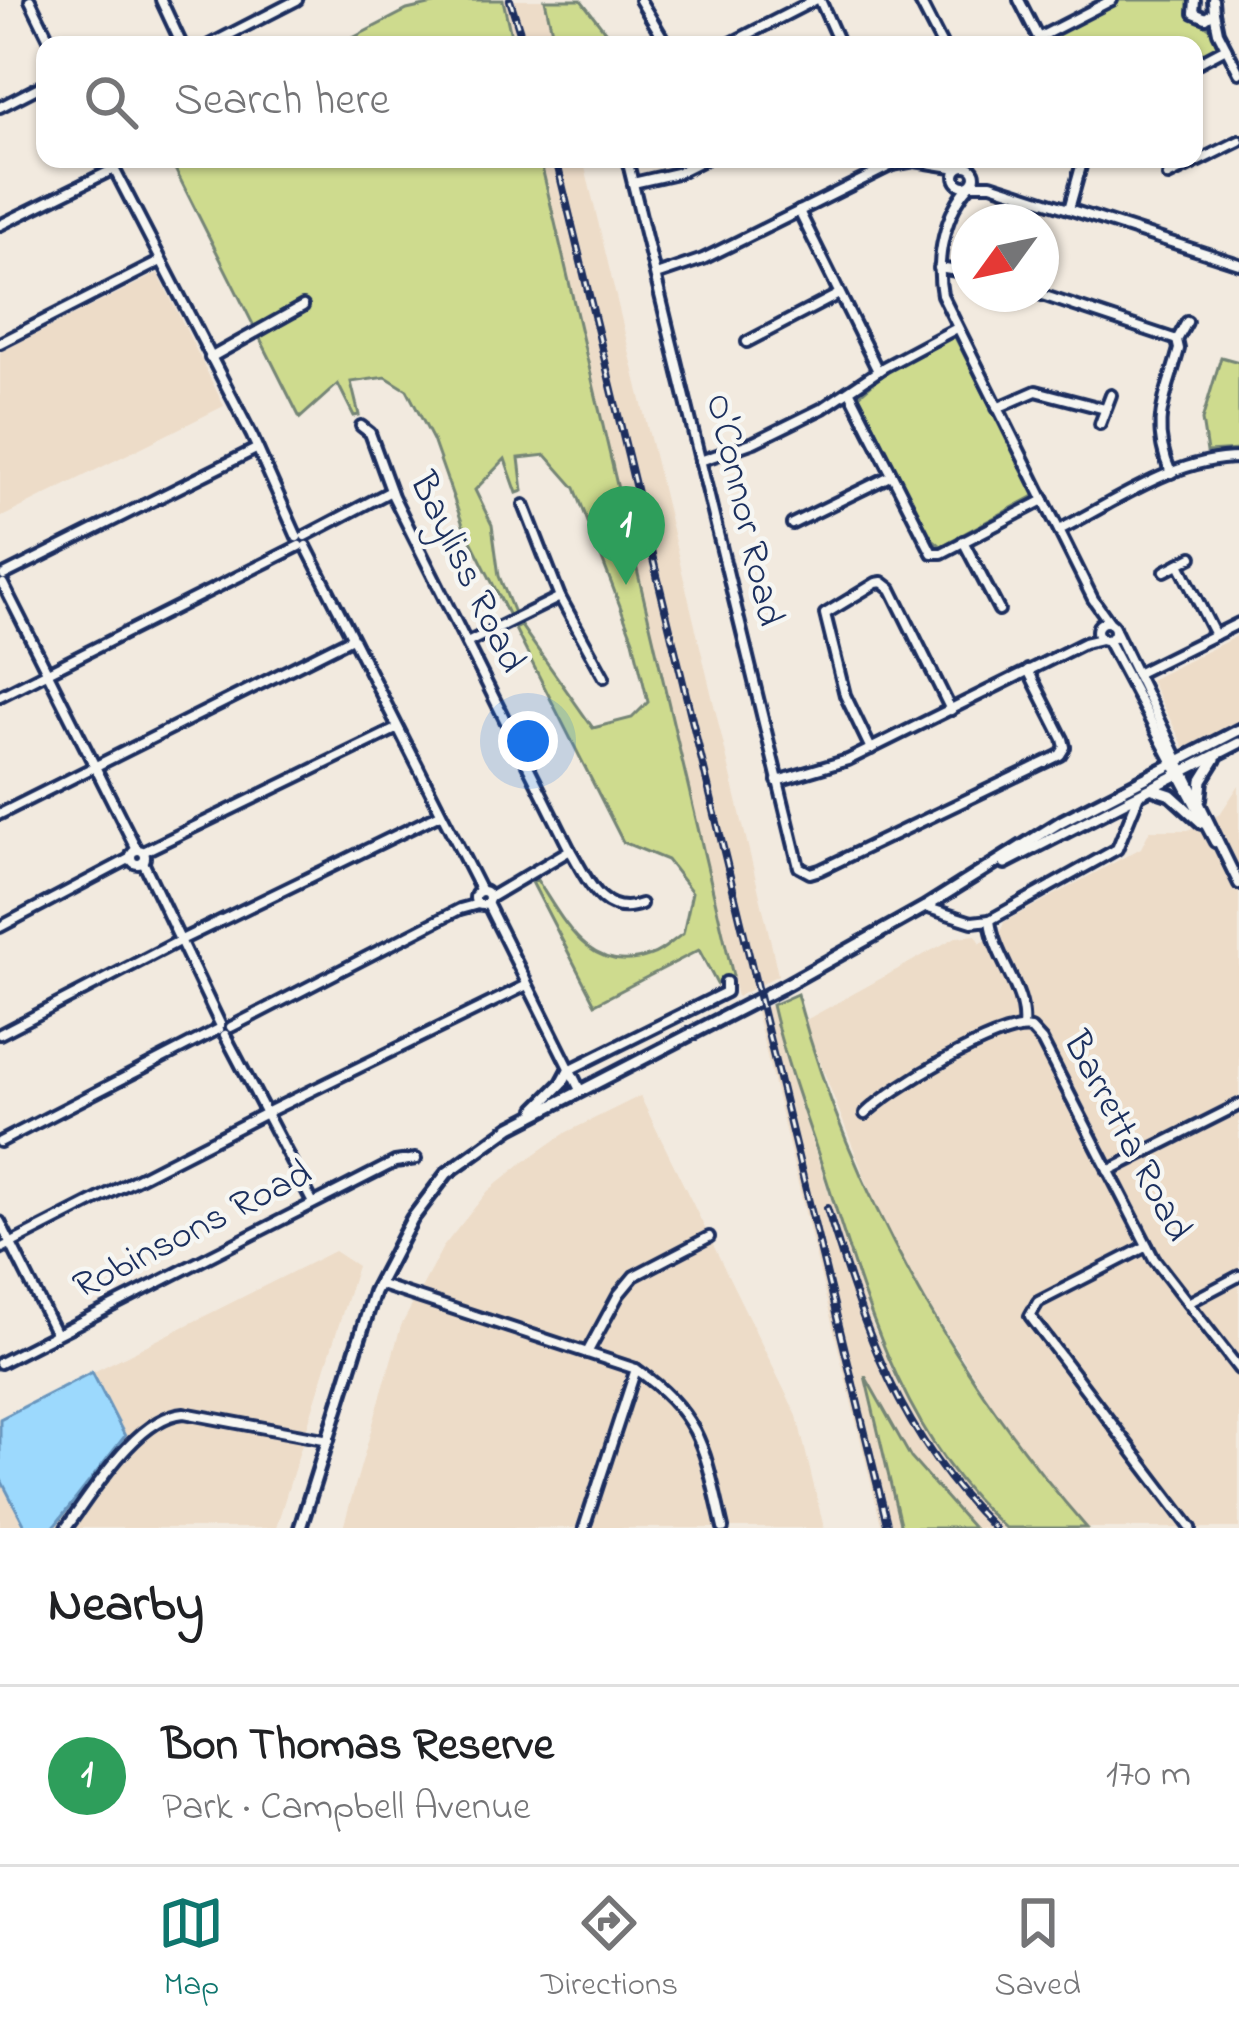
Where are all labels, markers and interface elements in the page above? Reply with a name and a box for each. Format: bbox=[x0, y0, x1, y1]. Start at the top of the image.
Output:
search box bbox=[36, 36, 1203, 168]
icon: search bbox=[78, 69, 144, 135]
text: Search here bbox=[174, 69, 390, 135]
north arrow bbox=[951, 204, 1059, 312]
street label: O'Connor Road bbox=[689, 388, 797, 632]
street label: Bayliss Road bbox=[392, 462, 539, 683]
pin: 1 bbox=[587, 486, 665, 585]
your location bbox=[498, 711, 558, 771]
street label: Barretta Road bbox=[1046, 1021, 1205, 1252]
street label: Robinsons Road bbox=[64, 1146, 322, 1316]
text: Nearby bbox=[48, 1569, 204, 1644]
text: Bon Thomas Reserve bbox=[162, 1714, 554, 1780]
text: 1 bbox=[81, 1747, 93, 1804]
text: 170 m bbox=[1106, 1747, 1191, 1804]
text: Park · Campbell Avenue bbox=[162, 1780, 531, 1837]
tab: Map bbox=[158, 1890, 224, 2010]
tab: Directions bbox=[541, 1890, 678, 2010]
tab: Saved bbox=[995, 1890, 1081, 2010]

